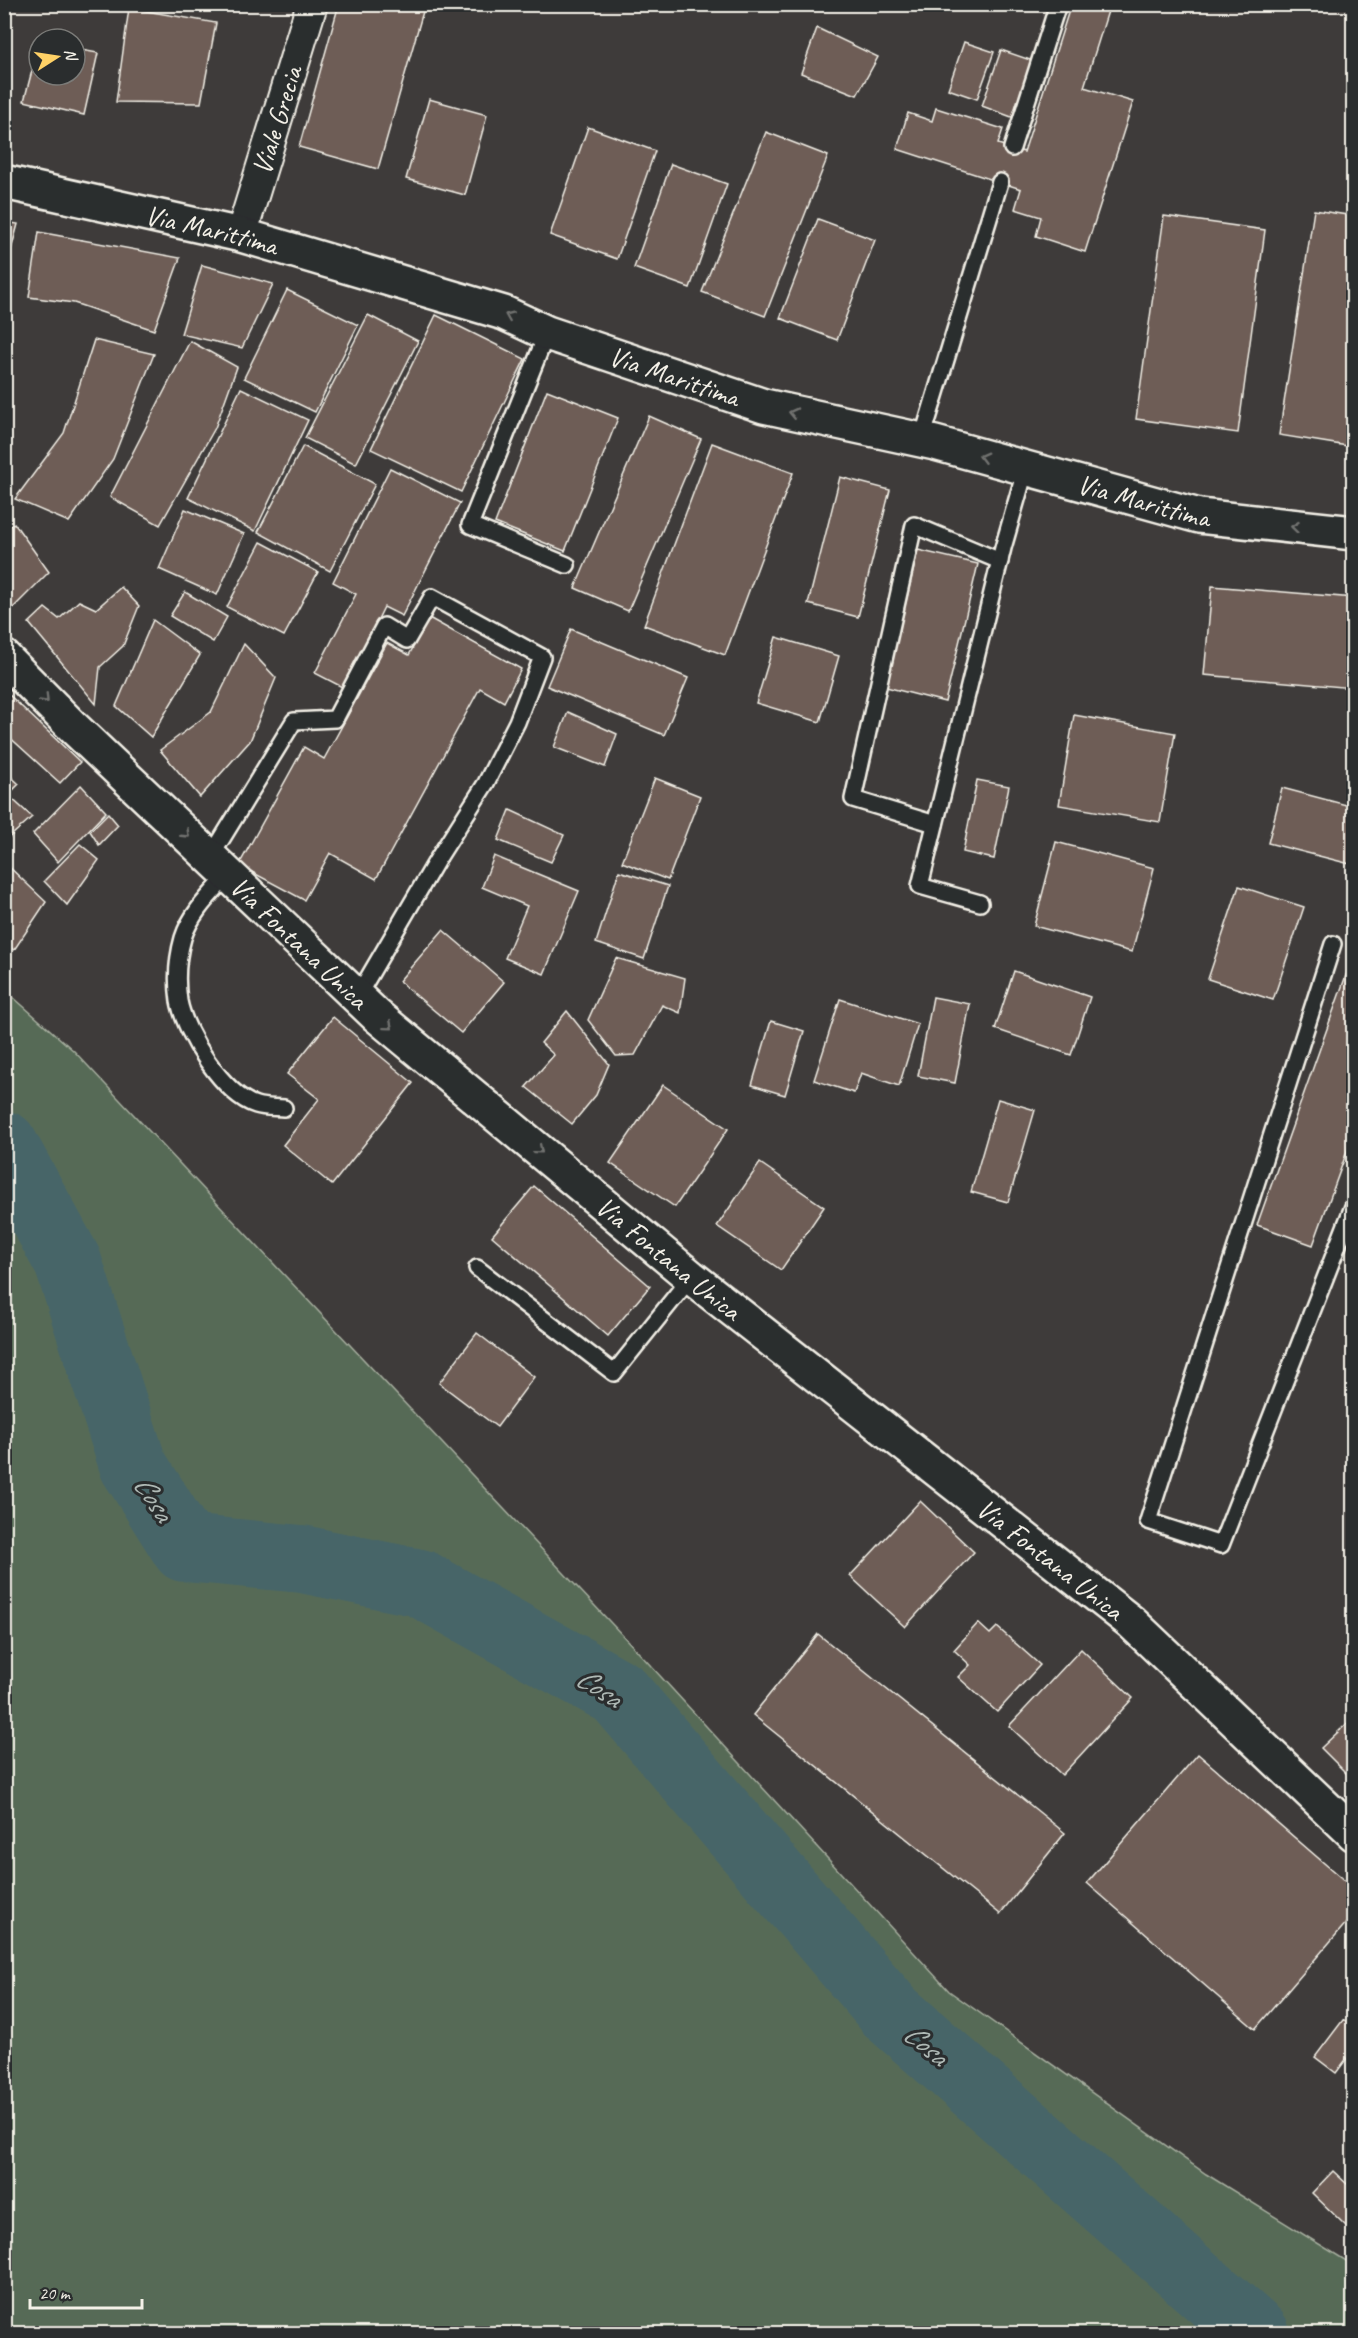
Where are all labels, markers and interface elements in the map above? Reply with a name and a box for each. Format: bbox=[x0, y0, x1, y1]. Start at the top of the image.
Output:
north arrow bbox=[27, 27, 87, 87]
text: N bbox=[60, 47, 82, 64]
street label: Viale Grecia bbox=[243, 60, 310, 179]
street label: Via Marittima bbox=[142, 197, 285, 263]
one-way arrow bbox=[505, 311, 516, 323]
street label: Via Marittima bbox=[605, 338, 746, 415]
one-way arrow bbox=[788, 407, 798, 420]
one-way arrow bbox=[978, 451, 988, 464]
street label: Via Marittima bbox=[1074, 466, 1213, 535]
one-way arrow bbox=[1291, 521, 1300, 534]
one-way arrow bbox=[38, 692, 49, 703]
one-way arrow bbox=[178, 827, 189, 838]
street label: Via Fontana Unica bbox=[223, 869, 377, 1017]
one-way arrow bbox=[382, 1018, 393, 1029]
one-way arrow bbox=[532, 1143, 543, 1154]
street label: Via Fontana Unica bbox=[589, 1188, 750, 1329]
water label: Cosa bbox=[125, 1468, 184, 1531]
street label: Via Fontana Unica bbox=[970, 1490, 1133, 1629]
water label: Cosa bbox=[569, 1658, 632, 1718]
water label: Cosa bbox=[896, 2014, 958, 2076]
scale bar bbox=[30, 2272, 142, 2310]
text: 20 m bbox=[39, 2282, 72, 2304]

